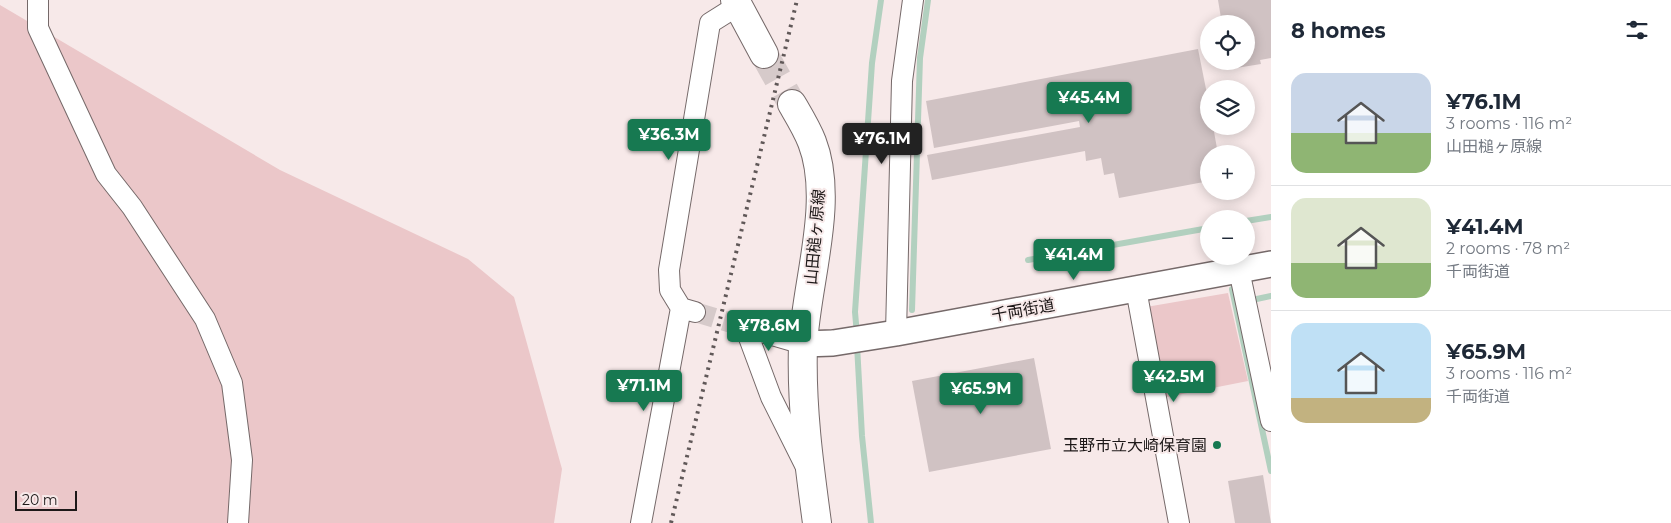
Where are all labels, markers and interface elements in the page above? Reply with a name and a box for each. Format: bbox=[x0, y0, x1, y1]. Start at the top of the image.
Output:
map controls bbox=[1200, 15, 1255, 265]
button: locate bbox=[1200, 15, 1255, 70]
icon: filters bbox=[1623, 16, 1651, 44]
text: 8 homes bbox=[1291, 18, 1386, 43]
button: layers bbox=[1200, 80, 1255, 135]
pin: ¥45.4M bbox=[1048, 82, 1130, 124]
text: ¥45.4M bbox=[1058, 88, 1120, 107]
text: ¥76.1M bbox=[1446, 89, 1522, 114]
icon: home bbox=[1331, 93, 1391, 153]
text: 3 rooms · 116 m² bbox=[1446, 114, 1572, 133]
pin: ¥36.3M bbox=[628, 119, 710, 161]
pin: ¥76.1M bbox=[841, 122, 923, 165]
text: ¥36.3M bbox=[639, 125, 699, 144]
text: ¥76.1M bbox=[853, 129, 911, 148]
text: 山田槌ヶ原線 bbox=[1446, 137, 1542, 156]
button: + bbox=[1200, 145, 1255, 200]
street label: 山田槌ヶ原線 bbox=[801, 188, 829, 286]
button: − bbox=[1200, 210, 1255, 265]
text: ¥41.4M bbox=[1446, 214, 1523, 239]
icon: home bbox=[1331, 218, 1391, 278]
pin: ¥41.4M bbox=[1033, 238, 1115, 281]
text: 2 rooms · 78 m² bbox=[1446, 239, 1570, 258]
text: ¥41.4M bbox=[1044, 245, 1104, 264]
text: 千両街道 bbox=[1446, 262, 1510, 281]
street label: 千両街道 bbox=[990, 295, 1056, 325]
pin: ¥78.6M bbox=[728, 310, 810, 352]
text: ¥78.6M bbox=[738, 316, 800, 335]
text: ¥65.9M bbox=[1446, 339, 1526, 364]
icon: home bbox=[1331, 343, 1391, 403]
pin: ¥42.5M bbox=[1133, 360, 1215, 403]
text: 3 rooms · 116 m² bbox=[1446, 364, 1572, 383]
text: ¥42.5M bbox=[1143, 367, 1205, 386]
pin: ¥71.1M bbox=[603, 370, 685, 412]
pin: ¥65.9M bbox=[940, 372, 1022, 415]
text: ¥71.1M bbox=[617, 376, 671, 395]
text: ¥65.9M bbox=[951, 379, 1011, 398]
text: 千両街道 bbox=[1446, 387, 1510, 406]
place label: 玉野市立大崎保育園 bbox=[1063, 436, 1207, 455]
marker: 玉野市立大崎保育園 bbox=[1211, 439, 1223, 451]
scale bar bbox=[15, 488, 78, 511]
text: 20 m bbox=[22, 491, 58, 509]

